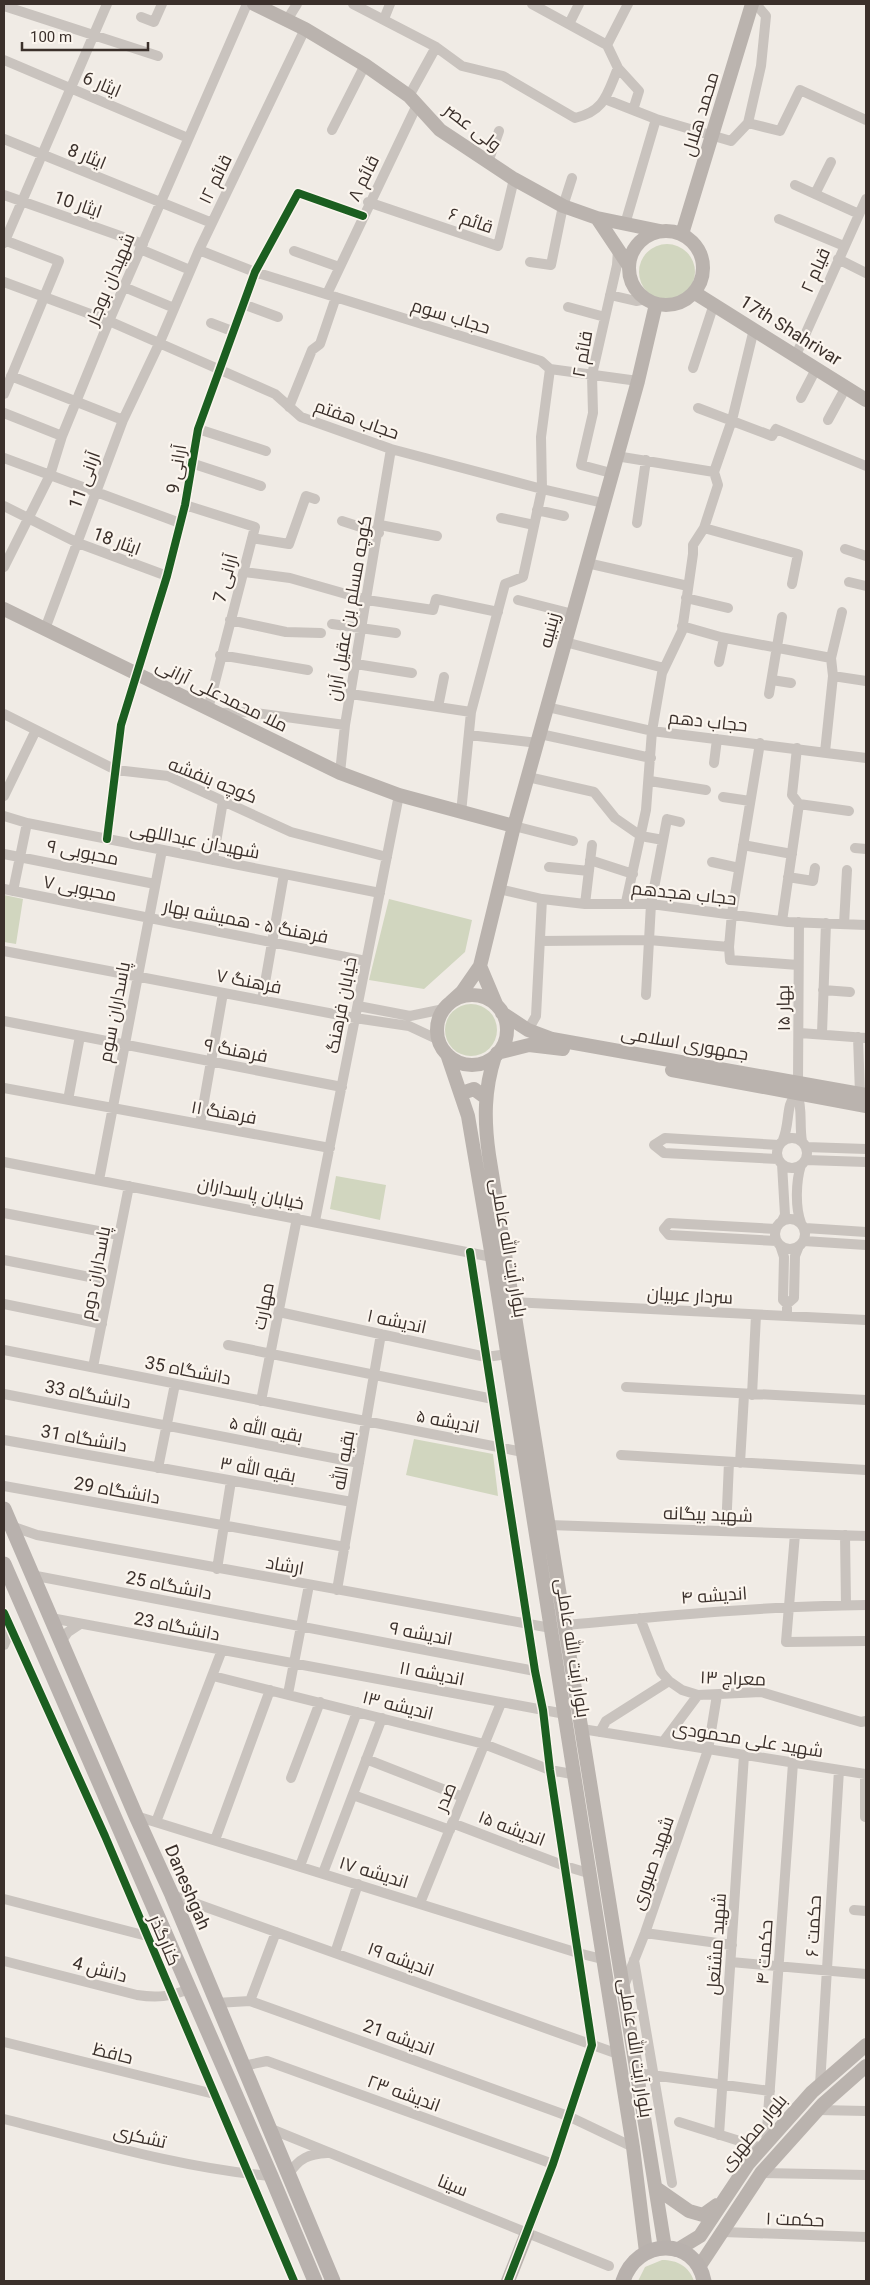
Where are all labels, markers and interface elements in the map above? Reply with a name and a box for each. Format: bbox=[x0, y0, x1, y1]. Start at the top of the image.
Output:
scale bar bbox=[22, 20, 149, 52]
text: 100 m bbox=[30, 28, 72, 46]
street label: ایثار 6 bbox=[79, 67, 124, 102]
street label: محمد هلال bbox=[677, 69, 724, 159]
street label: ولی عصر bbox=[439, 98, 506, 156]
street label: ایثار 8 bbox=[64, 139, 109, 174]
street label: قائم ۱۲ bbox=[194, 151, 238, 208]
street label: قائم ۸ bbox=[343, 152, 385, 205]
street label: ایثار 10 bbox=[51, 186, 105, 223]
street label: قائم ۶ bbox=[445, 203, 496, 239]
street label: شهیدان بوجار bbox=[81, 230, 140, 330]
street label: قیام ۲ bbox=[796, 244, 836, 296]
street label: 17th Shahrivar bbox=[736, 290, 846, 370]
street label: حجاب سوم bbox=[408, 294, 493, 340]
street label: قائم ۲ bbox=[568, 329, 598, 379]
street label: حجاب هفتم bbox=[311, 395, 402, 445]
street label: آرانی 9 bbox=[162, 443, 191, 495]
street label: آرانی 11 bbox=[64, 448, 105, 512]
street label: کوچه مسلم بن عقیل آران bbox=[322, 514, 378, 703]
street label: ایثار 18 bbox=[90, 523, 144, 560]
street label: آرانی 7 bbox=[208, 551, 243, 605]
street label: زینبیه bbox=[534, 610, 565, 650]
street label: ملا محمدعلی آرانی bbox=[152, 654, 291, 737]
street label: حجاب دهم bbox=[667, 706, 749, 738]
street label: کوچه بنفشه bbox=[165, 753, 261, 809]
street label: شهیدان عبداللهی bbox=[128, 817, 262, 864]
street label: محبوبی ۹ bbox=[45, 835, 121, 870]
street label: محبوبی ۷ bbox=[41, 871, 119, 906]
street label: حجاب هجدهم bbox=[630, 877, 738, 911]
street label: فرهنگ ۵ - همیشه بهار bbox=[161, 895, 330, 948]
street label: خیابان فرهنگ bbox=[321, 955, 362, 1055]
street label: پاسداران سوم bbox=[94, 960, 136, 1064]
street label: فرهنگ ۷ bbox=[214, 964, 284, 999]
street label: بهار ۱۵ bbox=[772, 985, 795, 1031]
street label: جمهوری اسلامی bbox=[619, 1021, 750, 1066]
street label: فرهنگ ۹ bbox=[202, 1034, 270, 1067]
street label: فرهنگ ۱۱ bbox=[189, 1096, 258, 1129]
street label: خیابان پاسداران bbox=[196, 1172, 306, 1216]
street label: بلوار آیت‌ الله عاملی bbox=[485, 1177, 533, 1319]
street label: پاسداران دوم bbox=[76, 1224, 116, 1322]
street label: مهارت bbox=[248, 1281, 279, 1332]
street label: سردار عربیان bbox=[646, 1282, 734, 1309]
street label: اندیشه ۱ bbox=[365, 1304, 429, 1338]
street label: دانشگاه 35 bbox=[143, 1351, 233, 1389]
street label: دانشگاه 33 bbox=[43, 1375, 133, 1413]
street label: اندیشه ۵ bbox=[414, 1405, 482, 1437]
street label: بقیه الله ۵ bbox=[227, 1411, 305, 1446]
street label: دانشگاه 31 bbox=[39, 1420, 129, 1456]
street label: بقیه الله bbox=[326, 1428, 359, 1492]
street label: بقیه الله ۳ bbox=[218, 1451, 298, 1486]
street label: دانشگاه 29 bbox=[72, 1472, 162, 1508]
street label: شهید بیگانه bbox=[663, 1502, 753, 1527]
street label: ارشاد bbox=[264, 1551, 306, 1580]
street label: دانشگاه 25 bbox=[124, 1566, 214, 1604]
street label: بلوار آیت‌ الله عاملی bbox=[551, 1577, 595, 1719]
street label: اندیشه ۴ bbox=[680, 1582, 748, 1608]
street label: دانشگاه 23 bbox=[132, 1607, 222, 1645]
street label: اندیشه ۹ bbox=[388, 1617, 454, 1649]
street label: اندیشه ۱۱ bbox=[398, 1656, 466, 1690]
street label: معراج ۱۳ bbox=[700, 1666, 766, 1692]
street label: اندیشه ۱۳ bbox=[360, 1686, 436, 1724]
street label: شهید علی محمودی bbox=[671, 1717, 825, 1762]
street label: صدر bbox=[429, 1780, 461, 1816]
street label: اندیشه ۱۵ bbox=[476, 1806, 548, 1850]
street label: شهید صبوری bbox=[626, 1813, 679, 1913]
street label: Daneshgah bbox=[161, 1841, 215, 1933]
street label: اندیشه ۱۷ bbox=[337, 1852, 411, 1892]
street label: شهید مشتعل bbox=[702, 1892, 731, 1996]
street label: حکمت ۶ bbox=[801, 1895, 825, 1957]
street label: کنارگذر bbox=[144, 1911, 185, 1969]
street label: حکمت ۴ bbox=[751, 1919, 777, 1985]
street label: اندیشه ۱۹ bbox=[365, 1937, 437, 1981]
street label: دانش 4 bbox=[70, 1952, 129, 1987]
street label: بلوار آیت‌ الله عاملی bbox=[614, 1977, 658, 2119]
street label: اندیشه 21 bbox=[360, 2014, 438, 2060]
street label: حافظ bbox=[91, 2038, 135, 2068]
street label: اندیشه ۲۳ bbox=[365, 2070, 443, 2116]
street label: بلوار مطهری bbox=[715, 2090, 792, 2175]
street label: تشکری bbox=[111, 2120, 169, 2153]
street label: سینا bbox=[435, 2169, 471, 2201]
street label: حکمت ۱ bbox=[765, 2207, 825, 2231]

